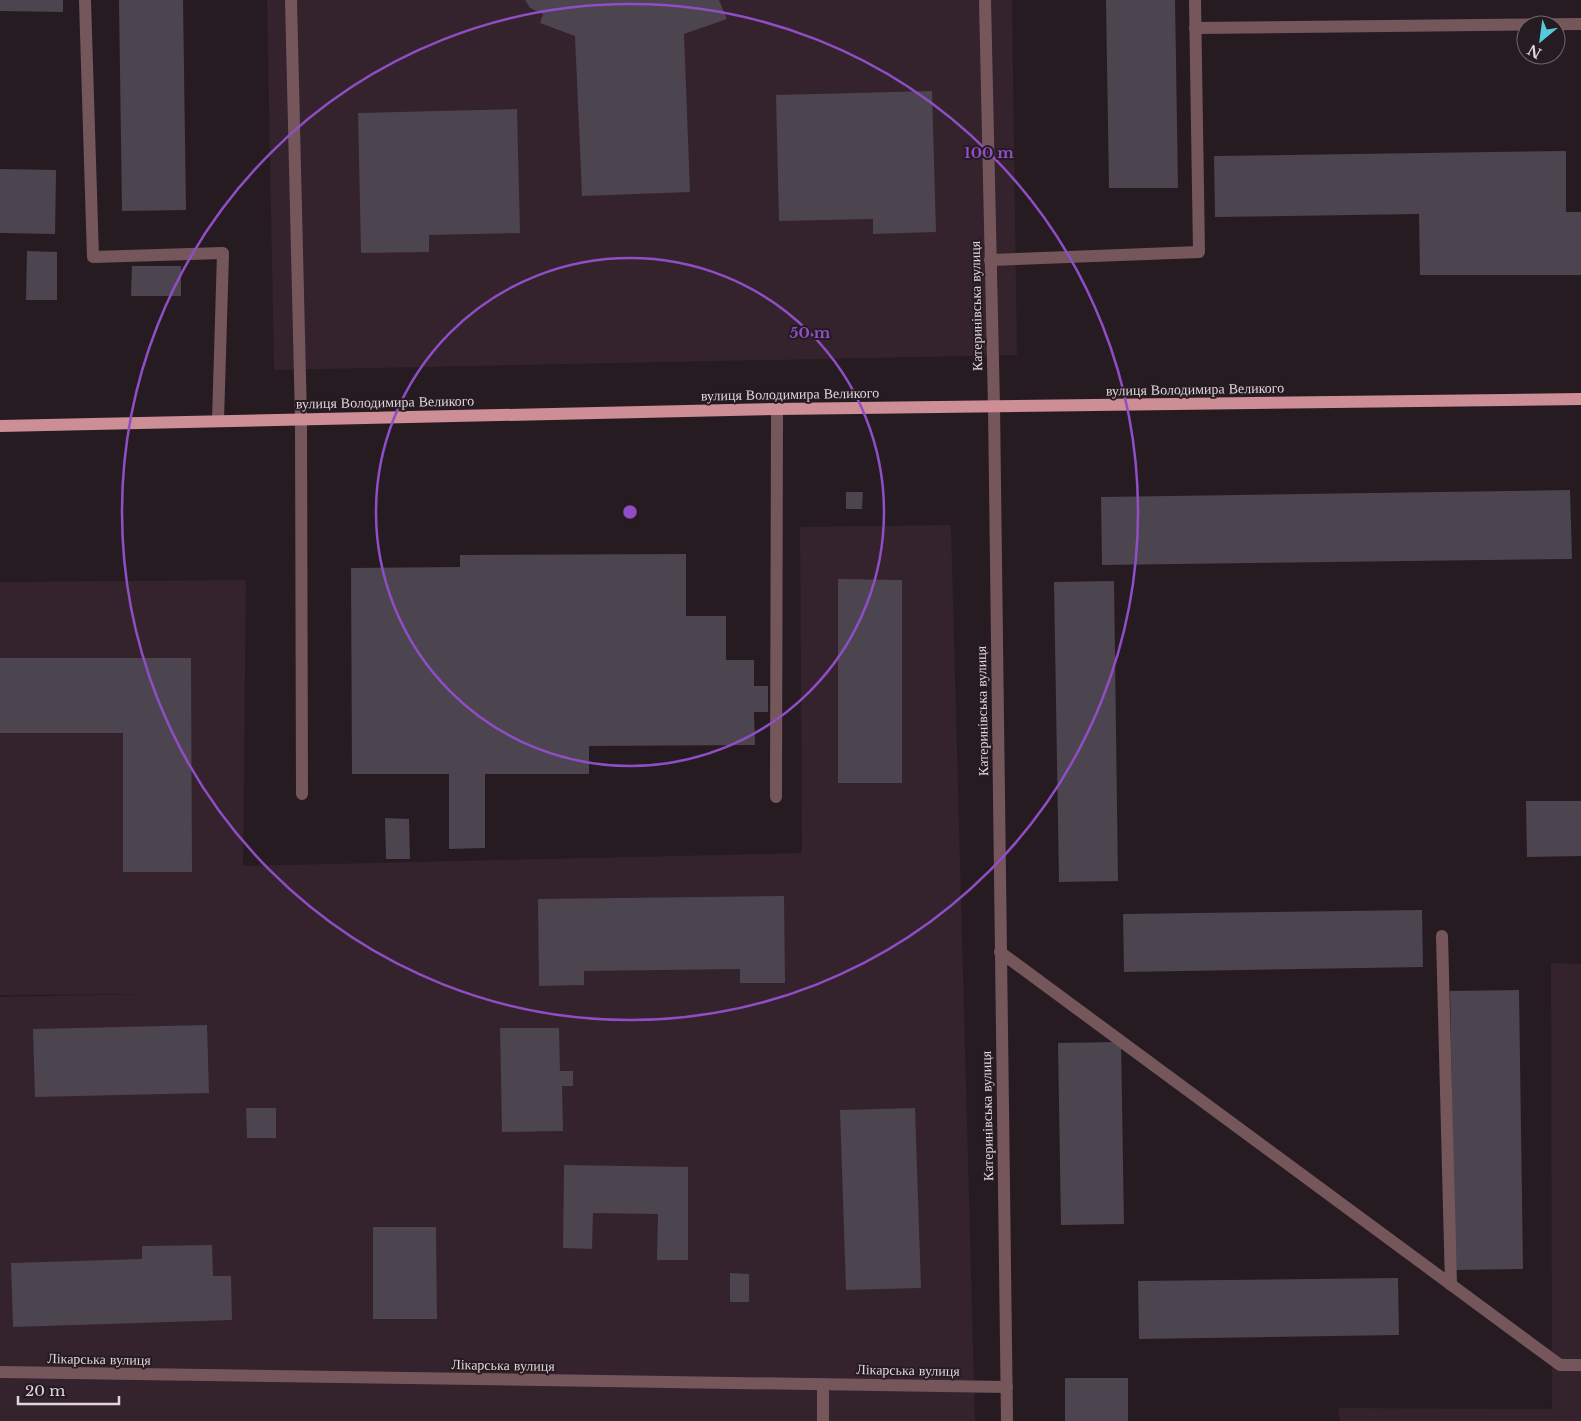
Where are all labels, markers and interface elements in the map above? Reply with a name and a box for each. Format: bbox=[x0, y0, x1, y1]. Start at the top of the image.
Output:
north arrow bbox=[1516, 15, 1566, 65]
text: N bbox=[1525, 40, 1545, 62]
text: 100 m bbox=[964, 143, 1014, 162]
street label: Катеринівська вулиця bbox=[966, 240, 986, 371]
text: 50 m bbox=[790, 323, 831, 342]
street label: вулиця Володимира Великого bbox=[1106, 378, 1284, 400]
street label: вулиця Володимира Великого bbox=[701, 383, 879, 405]
street label: вулиця Володимира Великого bbox=[296, 391, 474, 413]
centre of rings bbox=[621, 503, 639, 521]
street label: Катеринівська вулиця bbox=[972, 645, 992, 776]
street label: Катеринівська вулиця bbox=[977, 1050, 997, 1181]
street label: Лікарська вулиця bbox=[47, 1349, 151, 1369]
street label: Лікарська вулиця bbox=[451, 1355, 555, 1375]
street label: Лікарська вулиця bbox=[856, 1360, 960, 1380]
scale bar bbox=[18, 1374, 119, 1406]
text: 20 m bbox=[25, 1381, 65, 1400]

